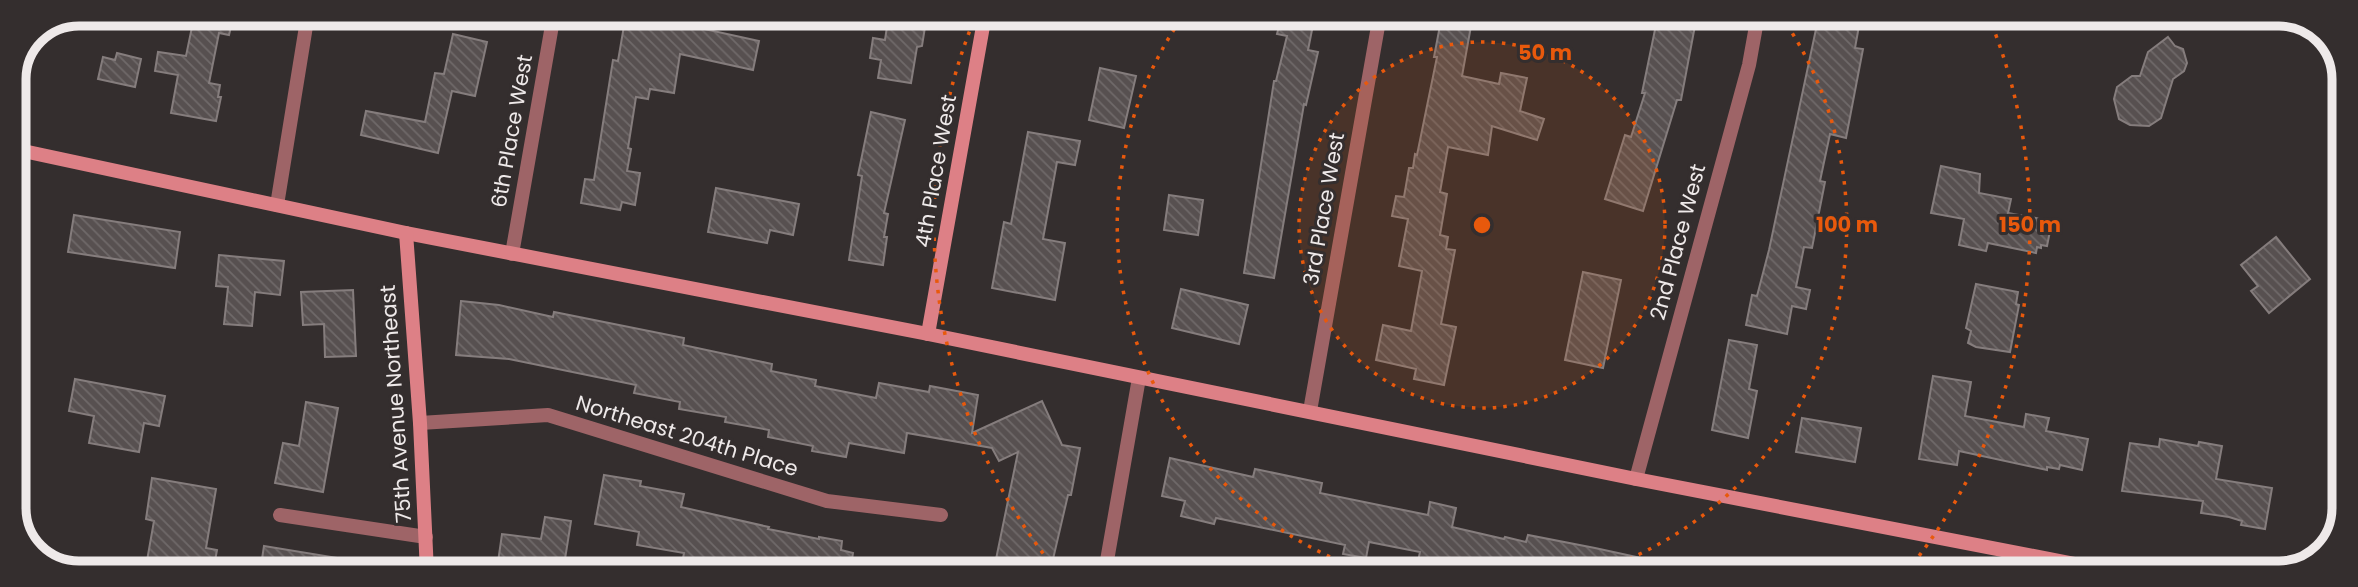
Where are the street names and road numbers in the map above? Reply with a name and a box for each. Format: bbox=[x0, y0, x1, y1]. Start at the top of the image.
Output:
street label: 6th Place West bbox=[484, 52, 539, 210]
street label: 4th Place West bbox=[908, 92, 963, 250]
street label: 3rd Place West bbox=[1296, 130, 1351, 288]
street label: 2nd Place West bbox=[1643, 161, 1712, 323]
street label: 75th Avenue Northeast bbox=[373, 284, 418, 524]
street label: Northeast 204th Place bbox=[572, 388, 802, 483]

